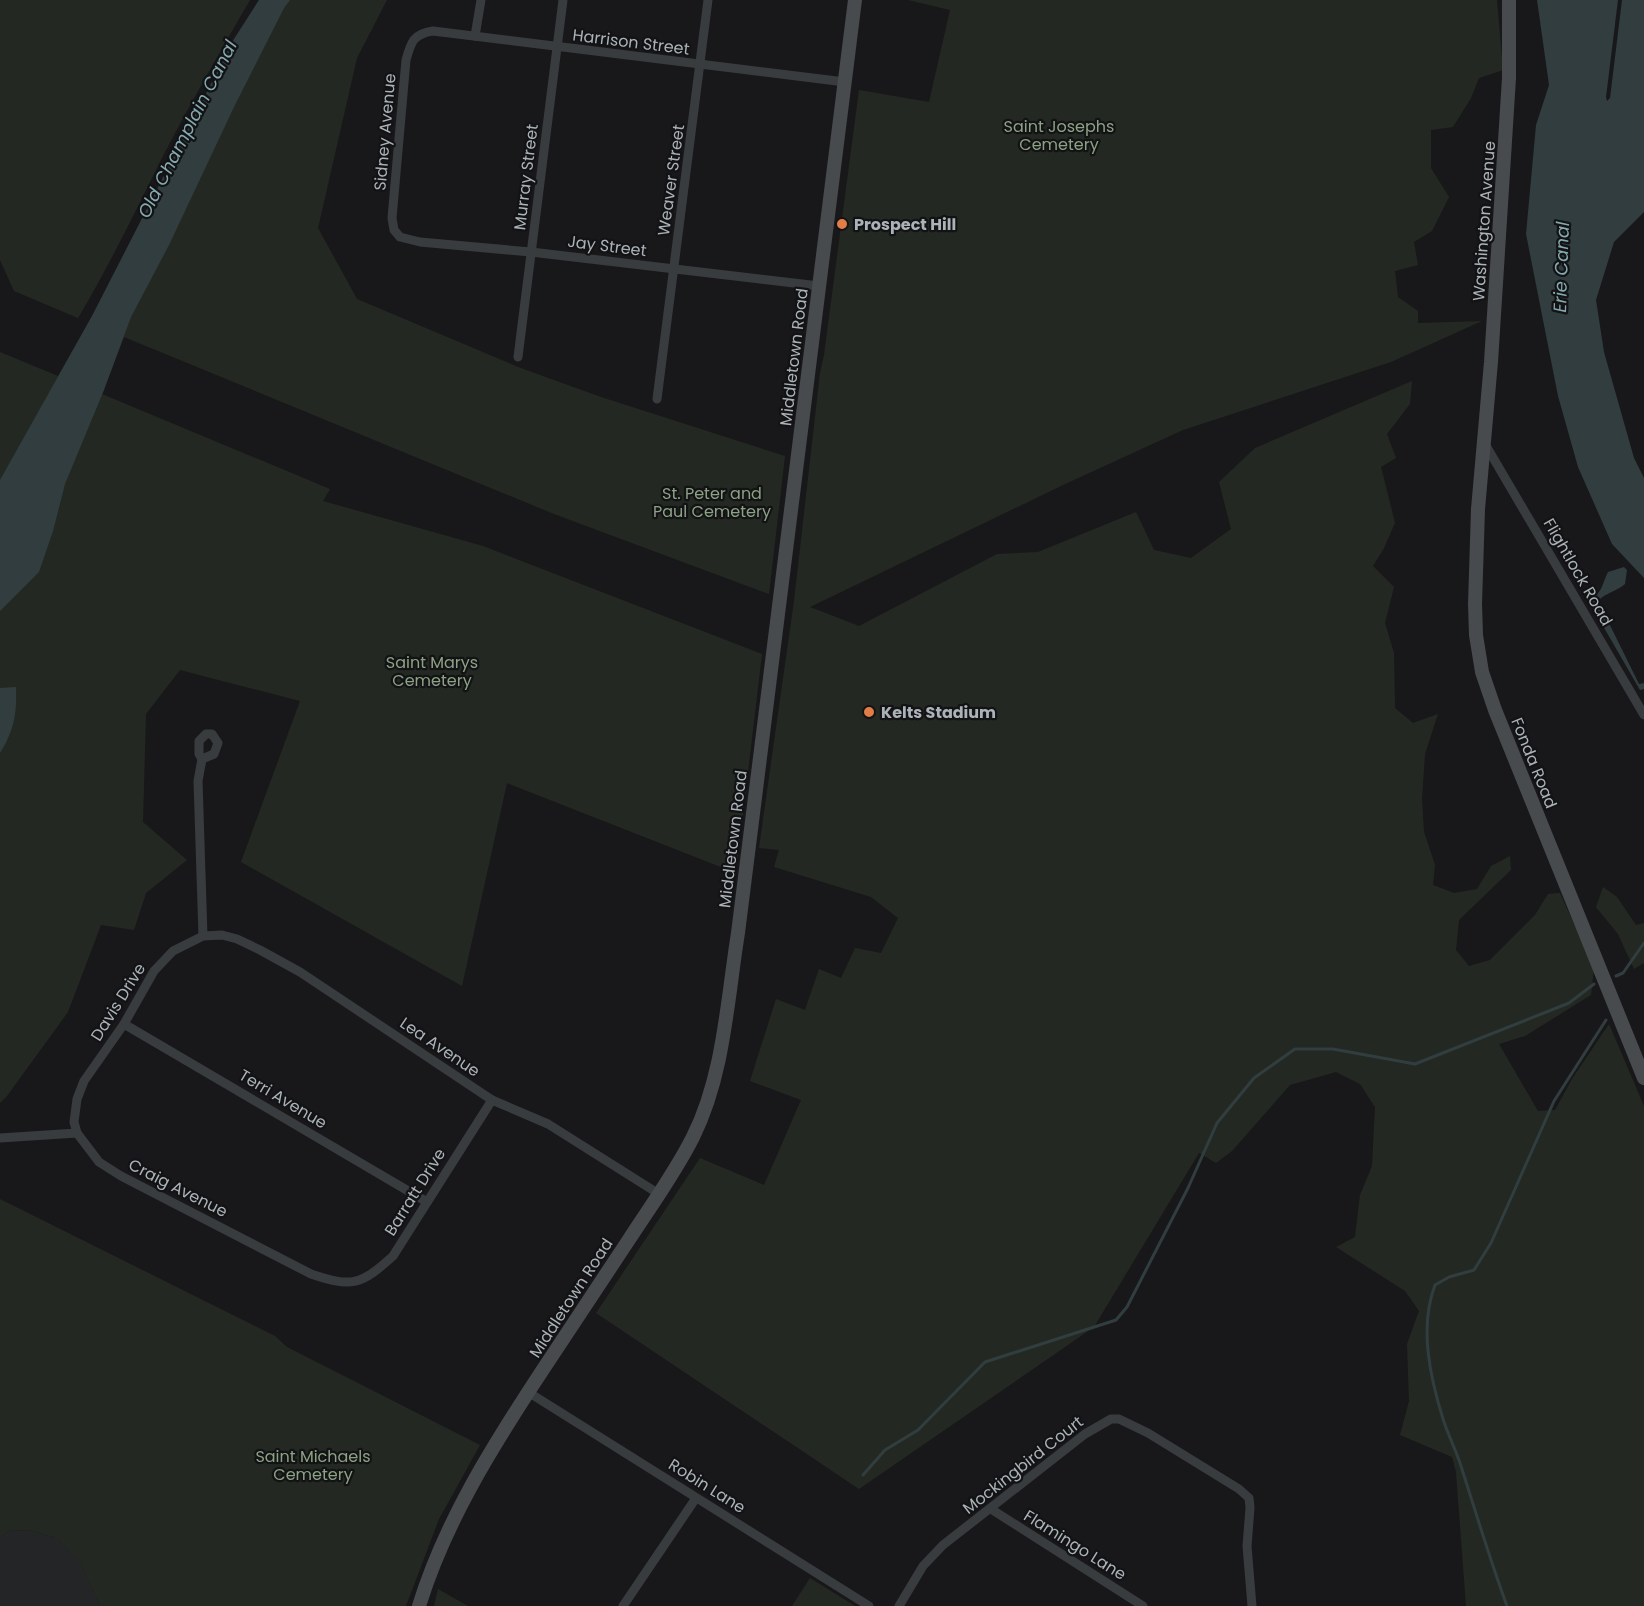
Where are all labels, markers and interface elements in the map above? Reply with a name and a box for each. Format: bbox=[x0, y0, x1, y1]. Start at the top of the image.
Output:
street label: Harrison Street bbox=[571, 23, 691, 61]
water label: Old Champlain Canal bbox=[131, 35, 243, 222]
street label: Sidney Avenue bbox=[368, 72, 402, 192]
park label: Saint Josephs Cemetery bbox=[1004, 115, 1114, 156]
street label: Murray Street bbox=[508, 122, 544, 231]
street label: Weaver Street bbox=[652, 123, 690, 237]
street label: Washington Avenue bbox=[1467, 140, 1501, 302]
place label: Prospect Hill bbox=[854, 213, 956, 236]
marker: Prospect Hill bbox=[835, 217, 849, 231]
water label: Erie Canal bbox=[1547, 220, 1575, 313]
street label: Jay Street bbox=[566, 230, 648, 262]
street label: Middletown Road bbox=[774, 287, 814, 427]
park label: St. Peter and Paul Cemetery bbox=[653, 482, 771, 523]
street label: Flightlock Road bbox=[1538, 514, 1618, 630]
park label: Saint Marys Cemetery bbox=[386, 651, 478, 692]
place label: Kelts Stadium bbox=[881, 701, 996, 724]
marker: Kelts Stadium bbox=[862, 705, 876, 719]
street label: Fonda Road bbox=[1505, 714, 1563, 812]
street label: Middletown Road bbox=[713, 769, 753, 909]
street label: Davis Drive bbox=[85, 959, 151, 1045]
street label: Lea Avenue bbox=[395, 1012, 485, 1082]
street label: Terri Avenue bbox=[235, 1064, 331, 1134]
street label: Barratt Drive bbox=[379, 1144, 451, 1240]
street label: Craig Avenue bbox=[125, 1153, 232, 1223]
street label: Middletown Road bbox=[524, 1234, 618, 1362]
street label: Mockingbird Court bbox=[958, 1410, 1088, 1519]
park label: Saint Michaels Cemetery bbox=[255, 1445, 371, 1486]
street label: Robin Lane bbox=[664, 1453, 750, 1519]
street label: Flamingo Lane bbox=[1019, 1504, 1131, 1586]

